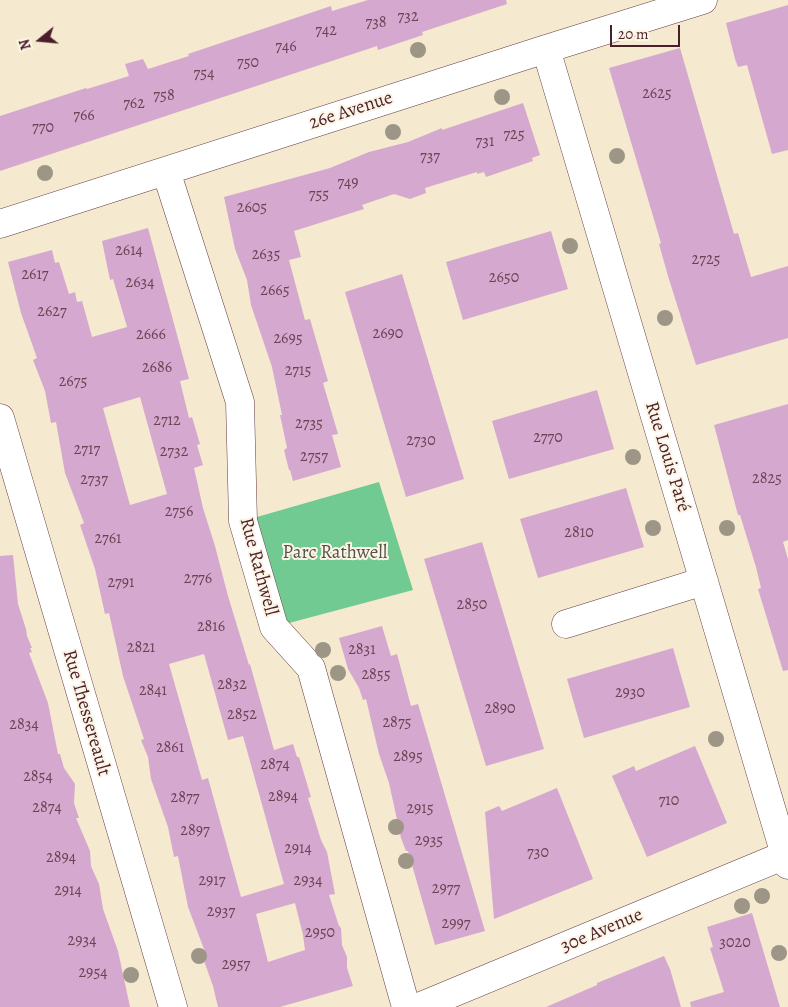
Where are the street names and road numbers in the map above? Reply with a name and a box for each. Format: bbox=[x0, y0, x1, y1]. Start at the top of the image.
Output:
street label: 26e Avenue bbox=[306, 87, 396, 135]
street label: Rue Louis Paré bbox=[639, 399, 695, 515]
street label: Rue Rathwell bbox=[234, 515, 282, 619]
street label: Rue Thessereault bbox=[57, 647, 115, 779]
street label: 30e Avenue bbox=[558, 904, 646, 958]

